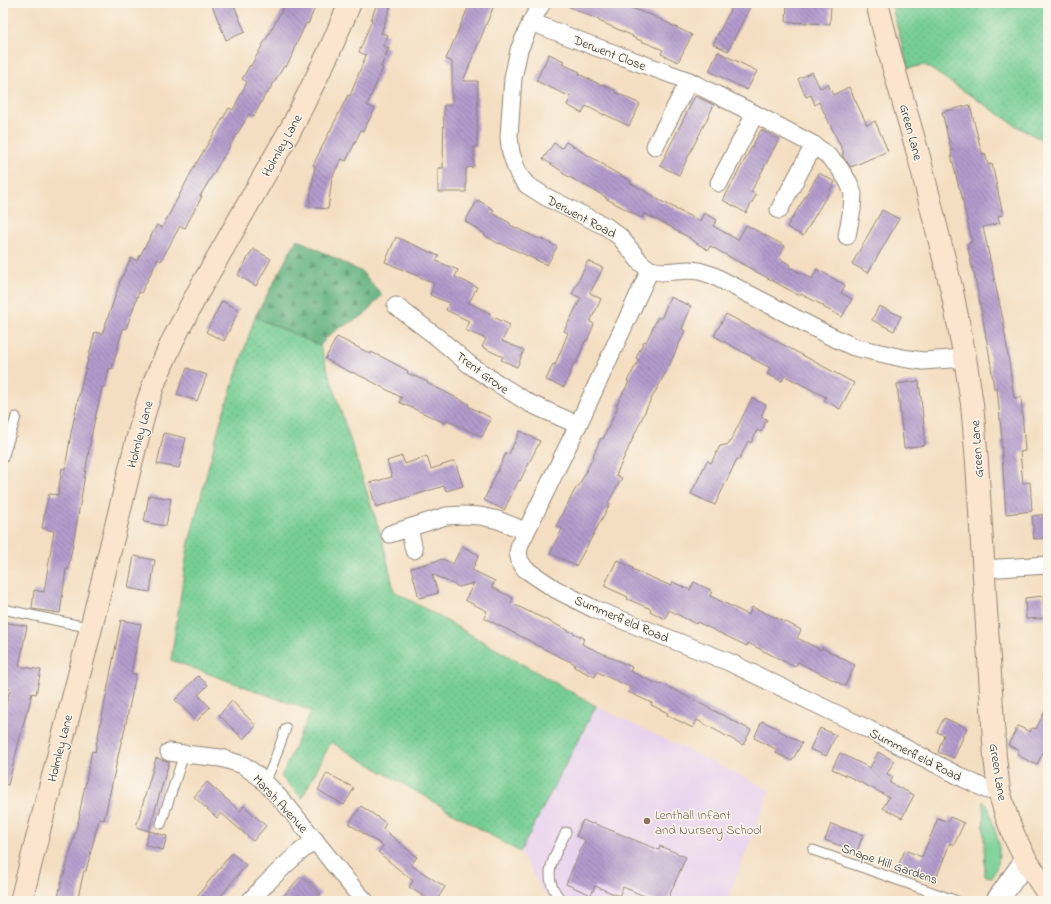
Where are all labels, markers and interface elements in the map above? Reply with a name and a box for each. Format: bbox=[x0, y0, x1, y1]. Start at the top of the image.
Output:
street label: Derwent Close bbox=[570, 30, 649, 76]
street label: Green Lane bbox=[894, 102, 927, 163]
street label: Holmley Lane bbox=[257, 111, 308, 181]
street label: Derwent Road bbox=[542, 191, 620, 244]
street label: Trent Grove bbox=[452, 347, 513, 399]
street label: Holmley Lane bbox=[122, 399, 160, 470]
street label: Green Lane bbox=[966, 419, 989, 478]
street label: Summerfield Road bbox=[571, 591, 672, 648]
street label: Holmley Lane bbox=[43, 713, 79, 784]
street label: Summerfield Road bbox=[866, 724, 965, 787]
street label: Green Lane bbox=[984, 742, 1011, 802]
street label: Marsh Avenue bbox=[248, 771, 312, 838]
place label: Lenthall Infant and Nursery School bbox=[655, 806, 762, 841]
marker: Lenthall Infant and Nursery School bbox=[642, 816, 652, 826]
street label: Snape Hill Gardens bbox=[839, 839, 941, 890]

